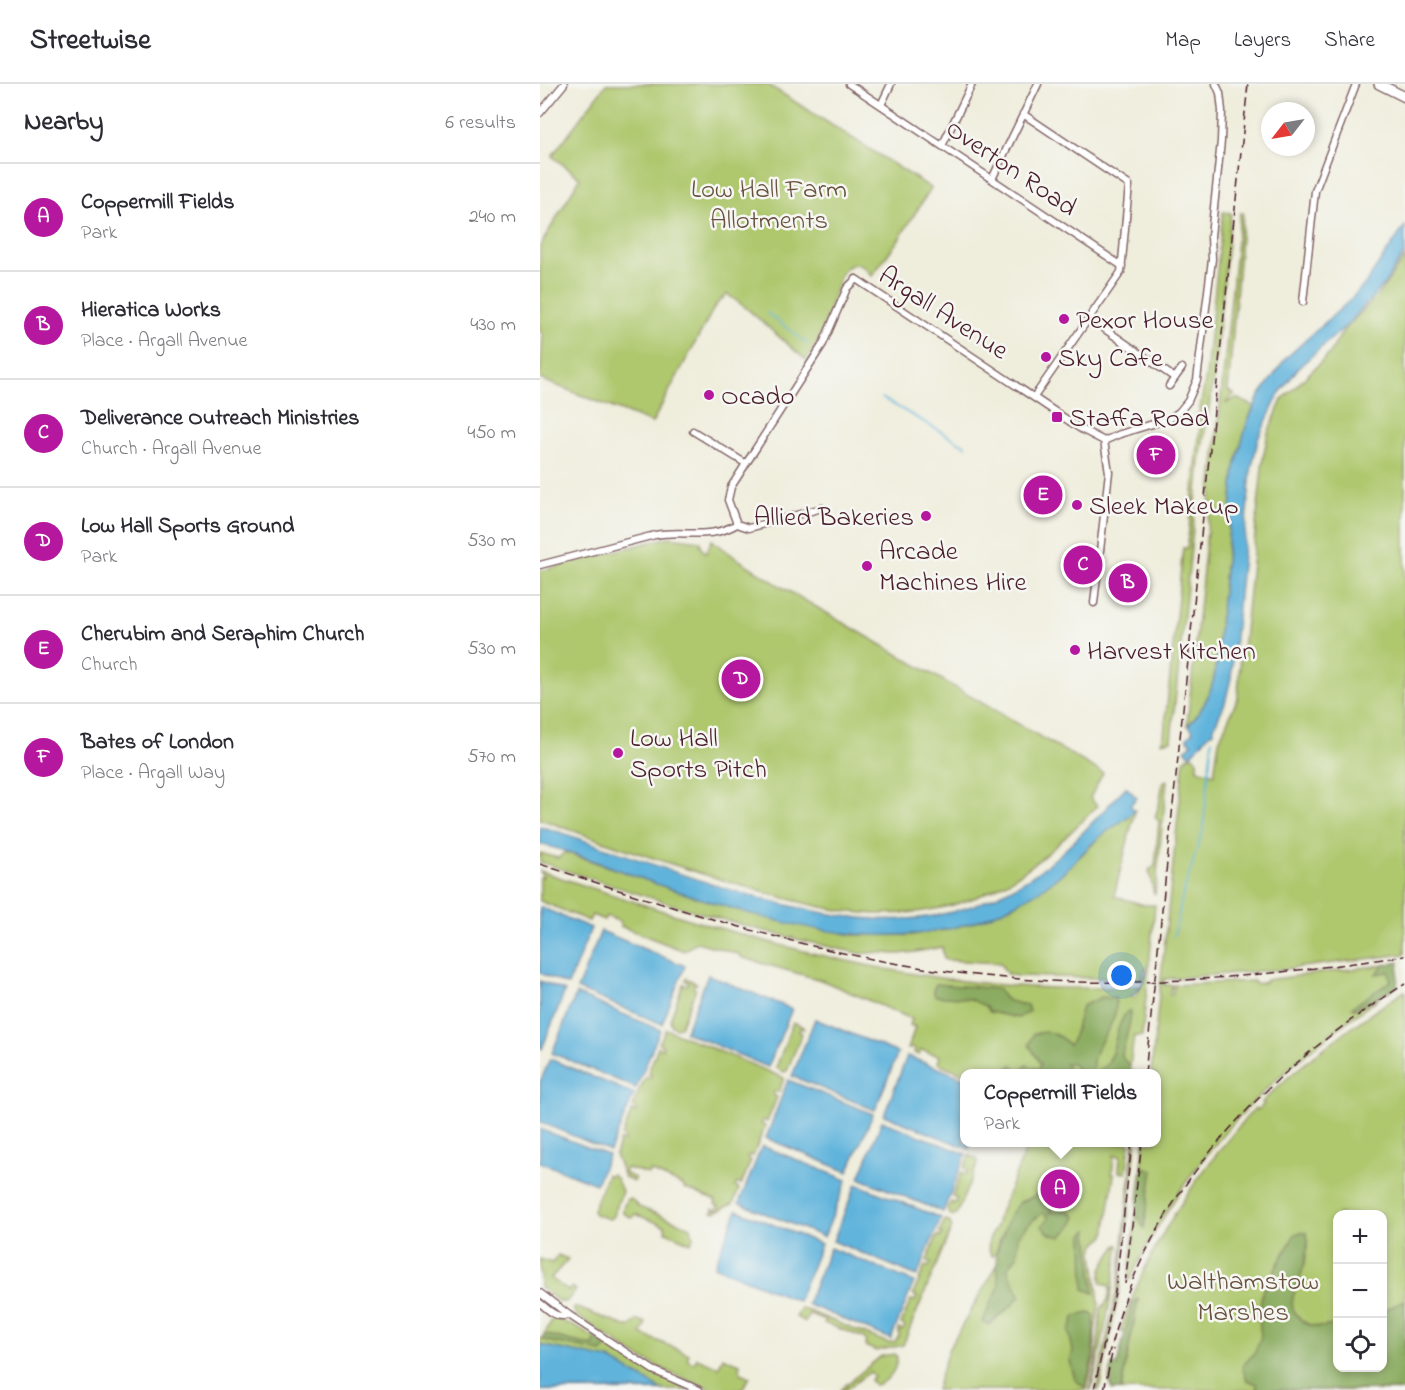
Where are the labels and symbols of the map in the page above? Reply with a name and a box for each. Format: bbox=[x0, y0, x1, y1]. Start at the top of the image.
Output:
north arrow bbox=[1261, 102, 1315, 156]
street label: Overton Road bbox=[937, 111, 1084, 228]
park label: Low Hall Farm Allotments bbox=[691, 171, 847, 241]
street label: Argall Avenue bbox=[870, 257, 1016, 371]
place label: Pexor House bbox=[1076, 302, 1214, 341]
marker: Pexor House bbox=[1057, 312, 1071, 326]
place label: Sky Cafe bbox=[1058, 340, 1164, 379]
marker: Sky Cafe bbox=[1039, 350, 1053, 364]
place label: Ocado bbox=[721, 378, 795, 417]
marker: Ocado bbox=[702, 388, 716, 402]
place label: Staffa Road bbox=[1069, 400, 1209, 439]
marker: Staffa Road bbox=[1050, 410, 1064, 424]
pin: F bbox=[1136, 432, 1176, 478]
pin: E bbox=[1024, 472, 1062, 518]
place label: Sleek Makeup bbox=[1089, 488, 1239, 527]
marker: Sleek Makeup bbox=[1070, 498, 1084, 512]
place label: Allied Bakeries bbox=[754, 499, 914, 538]
marker: Allied Bakeries bbox=[919, 509, 933, 523]
place label: Arcade Machines Hire bbox=[879, 533, 1027, 603]
pin: C bbox=[1064, 542, 1102, 588]
marker: Arcade Machines Hire bbox=[860, 559, 874, 573]
pin: B bbox=[1108, 560, 1148, 606]
place label: Harvest Kitchen bbox=[1087, 633, 1256, 672]
marker: Harvest Kitchen bbox=[1068, 643, 1082, 657]
pin: D bbox=[722, 656, 760, 702]
place label: Low Hall Sports Pitch bbox=[630, 720, 767, 790]
marker: Low Hall Sports Pitch bbox=[611, 746, 625, 760]
your location bbox=[1107, 961, 1136, 990]
pin: A bbox=[1040, 1166, 1080, 1212]
park label: Walthamstow Marshes bbox=[1167, 1263, 1319, 1333]

